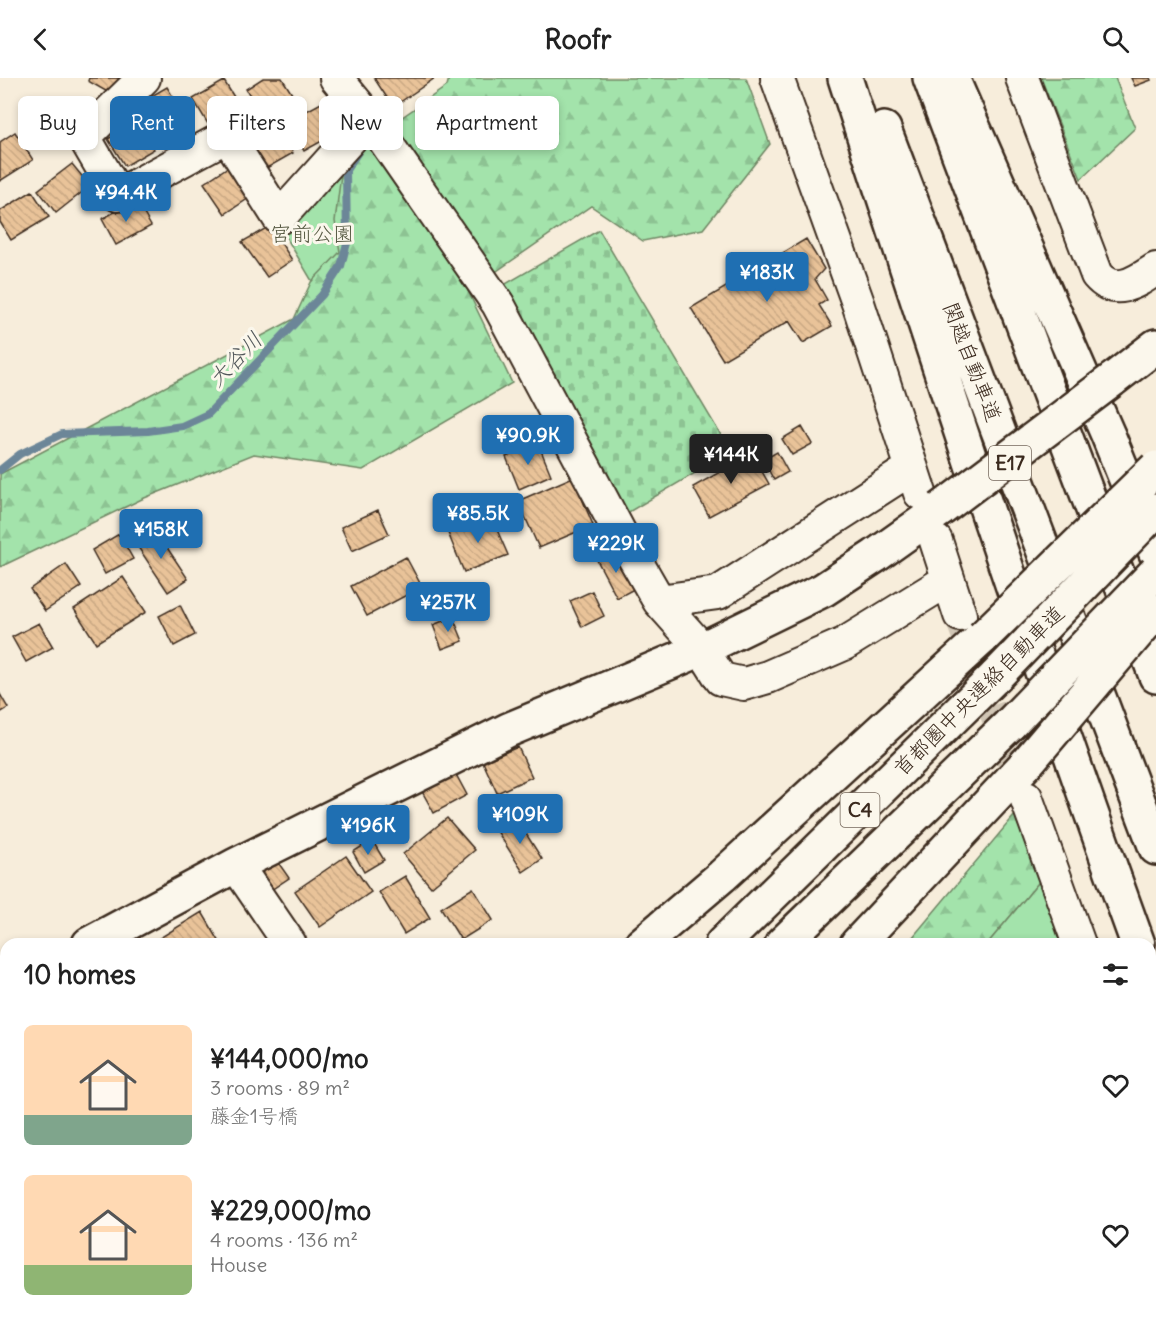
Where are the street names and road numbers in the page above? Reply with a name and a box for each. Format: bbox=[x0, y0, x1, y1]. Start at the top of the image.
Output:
street label: 関越自動車道 bbox=[937, 298, 1008, 425]
road number: E17 bbox=[989, 446, 1031, 480]
street label: 首都圏中央連絡自動車道 bbox=[887, 599, 1070, 782]
road number: C4 bbox=[840, 793, 880, 827]

